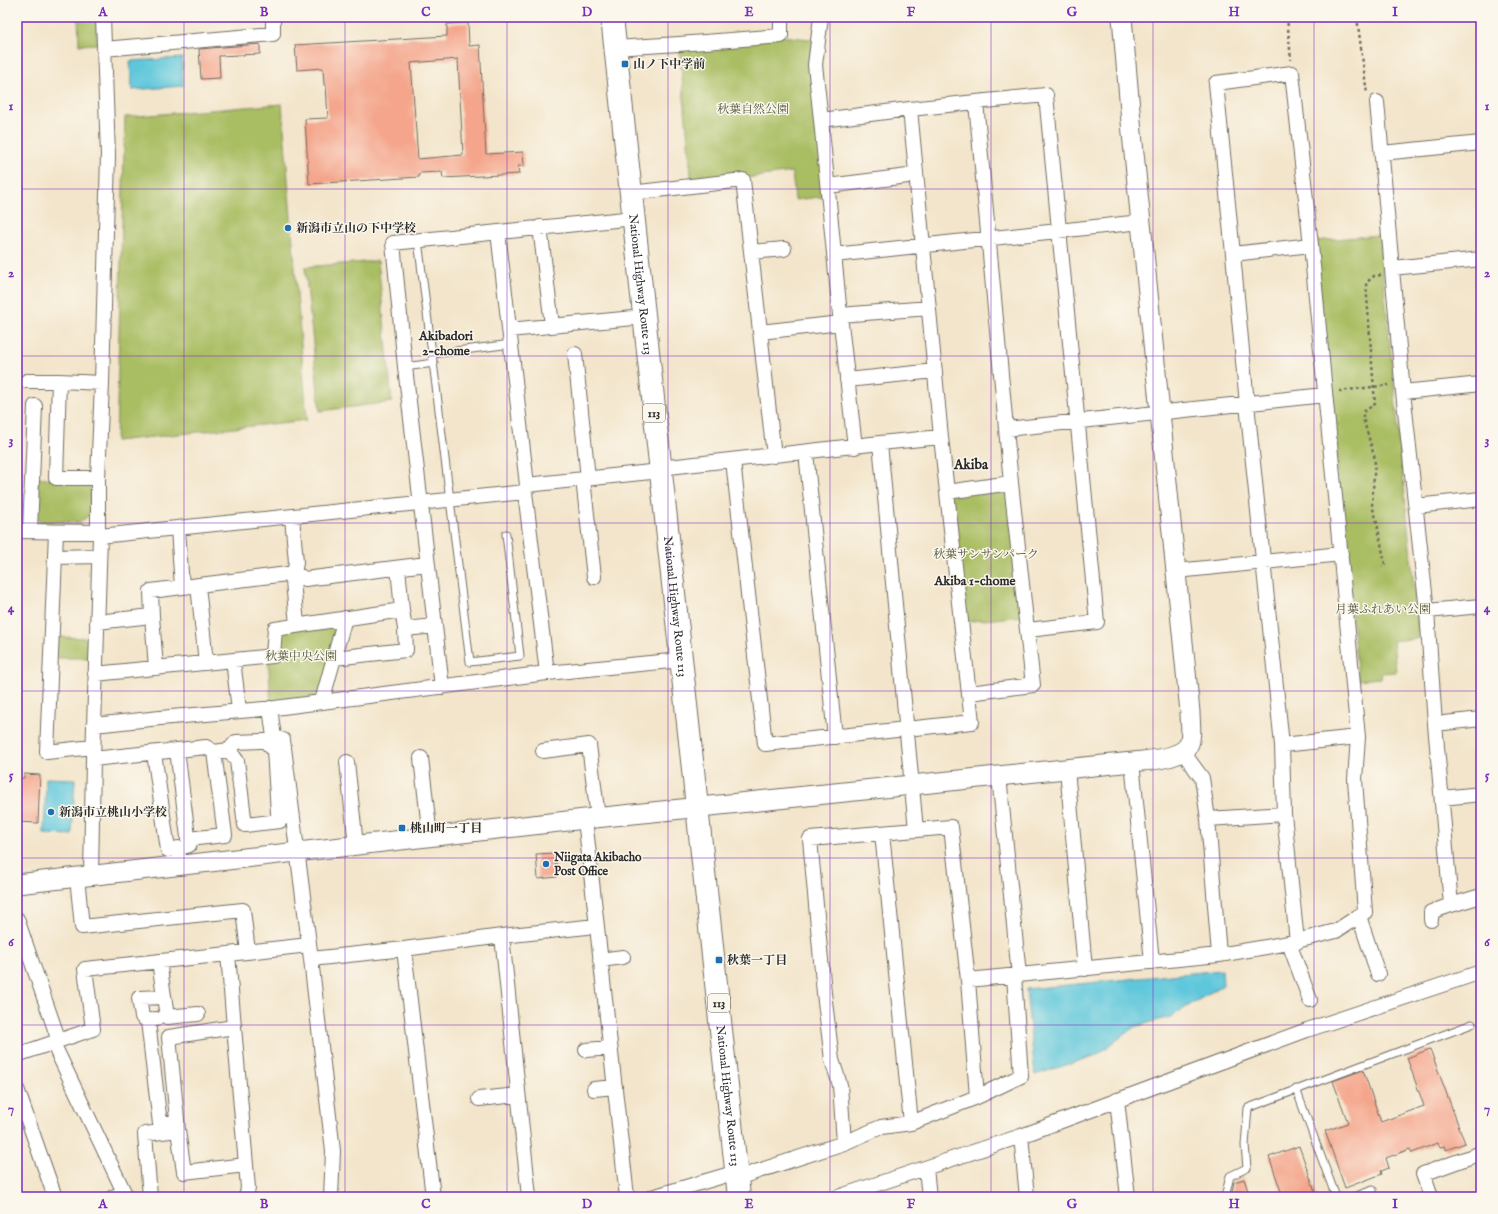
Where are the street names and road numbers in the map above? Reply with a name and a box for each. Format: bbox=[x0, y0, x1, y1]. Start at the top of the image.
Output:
street label: National Highway Route 113 bbox=[625, 213, 655, 356]
road number: 113 bbox=[643, 404, 665, 422]
street label: National Highway Route 113 bbox=[660, 535, 690, 678]
road number: 113 bbox=[708, 994, 730, 1012]
street label: National Highway Route 113 bbox=[713, 1025, 743, 1167]

